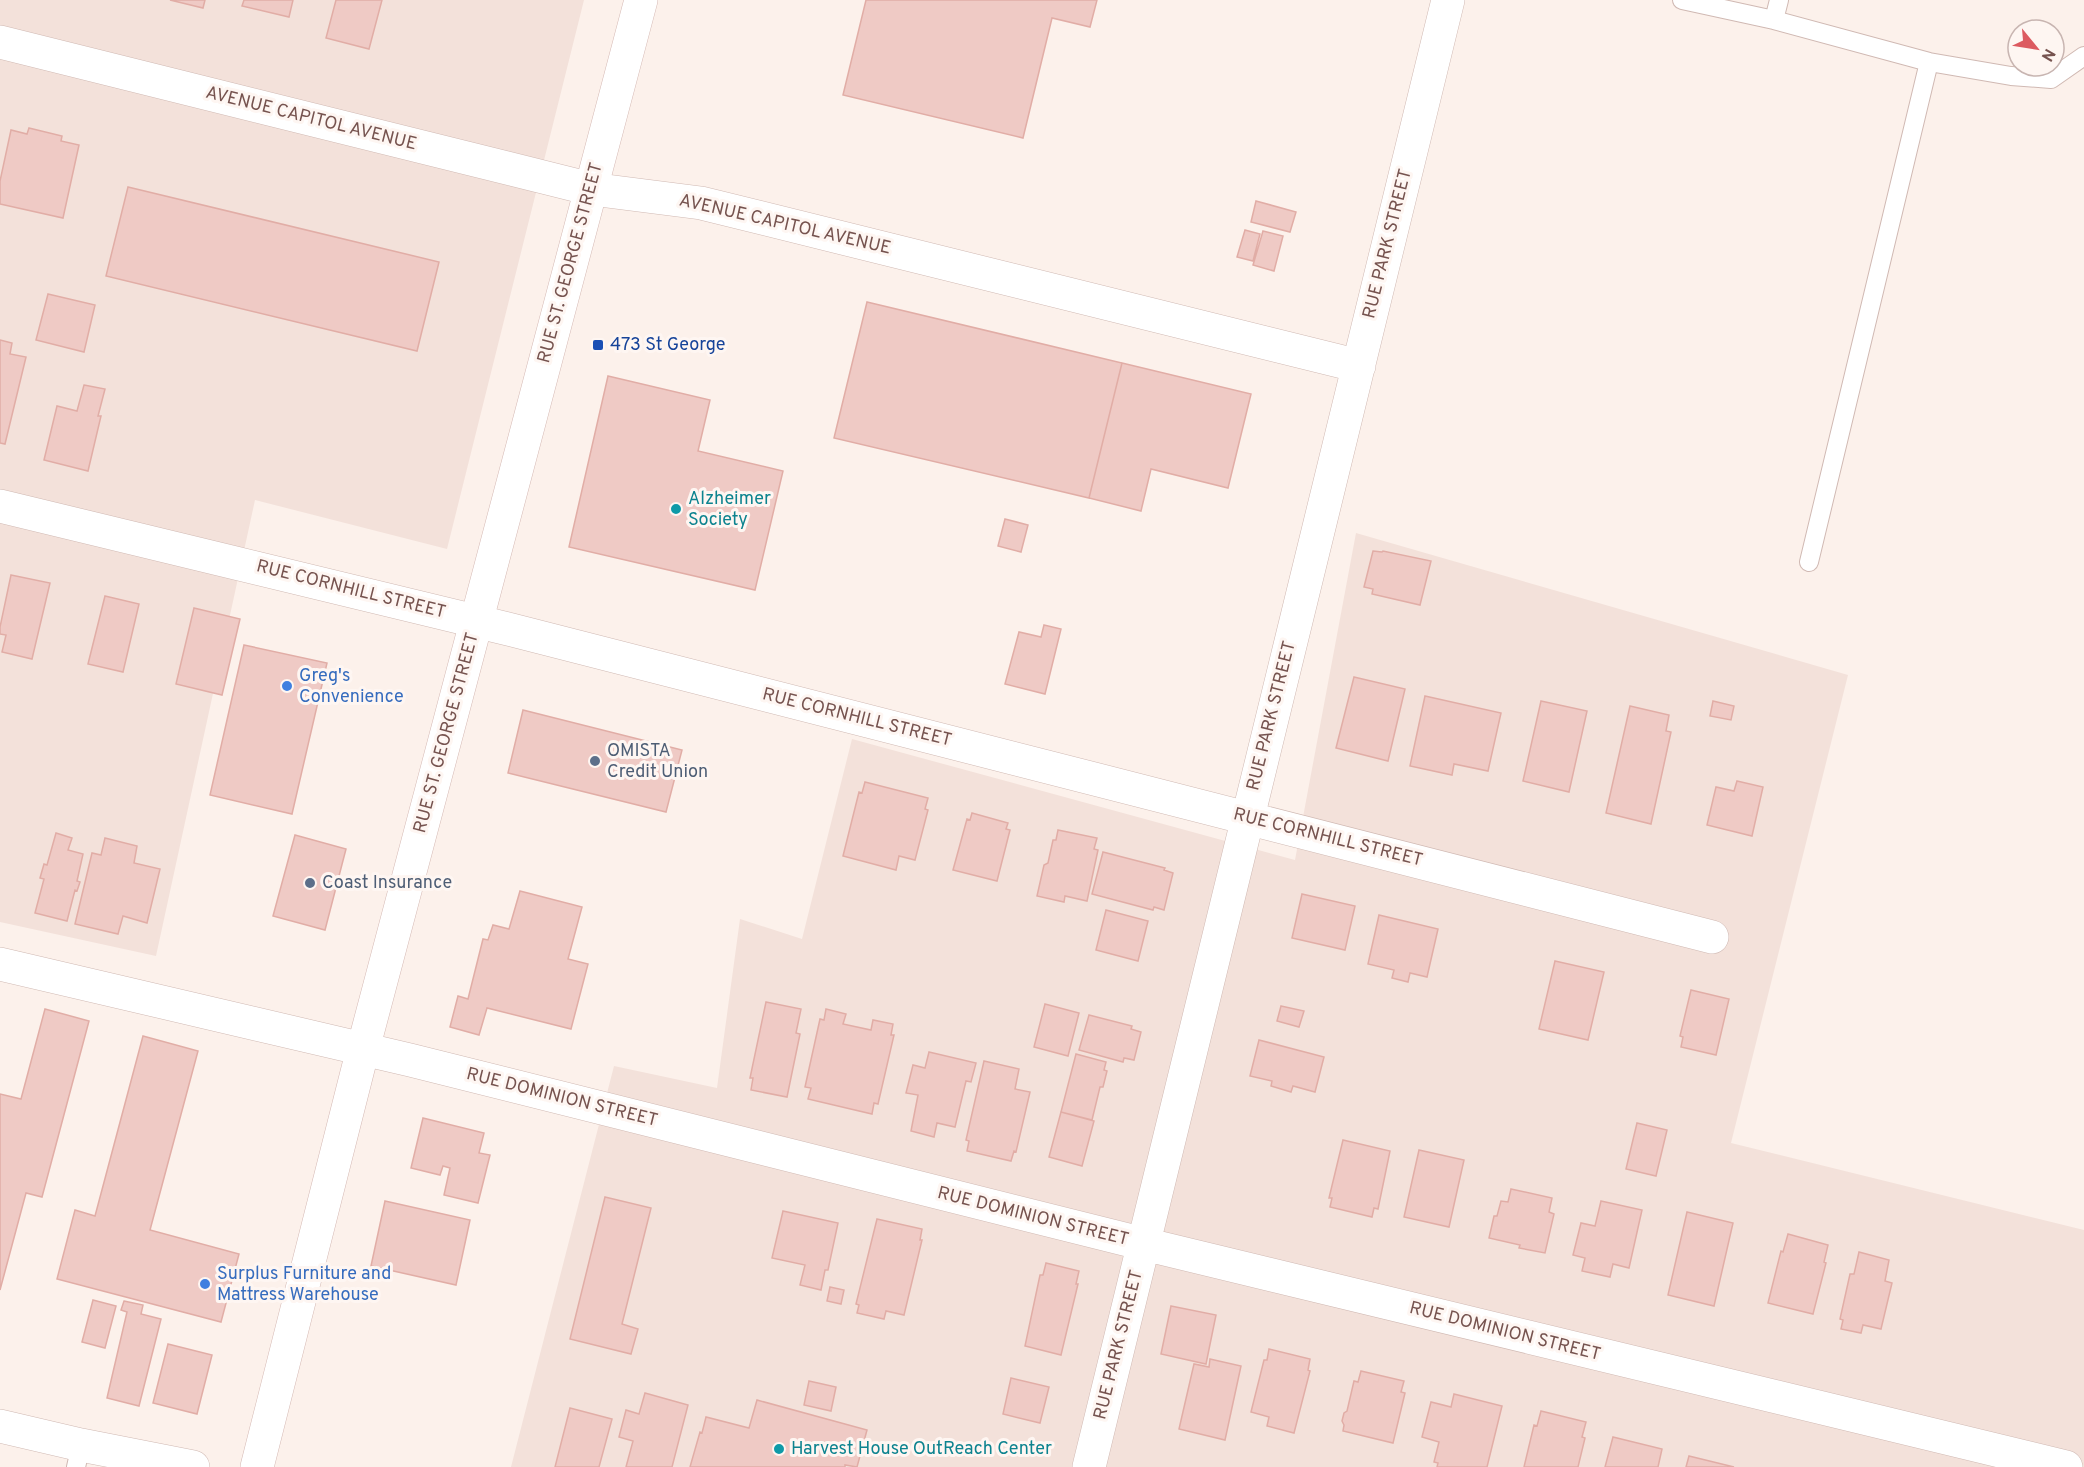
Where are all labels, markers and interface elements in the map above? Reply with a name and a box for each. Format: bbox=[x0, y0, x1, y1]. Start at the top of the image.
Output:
north arrow bbox=[2006, 18, 2066, 78]
text: N bbox=[2036, 45, 2059, 64]
street label: AVENUE CAPITOL AVENUE bbox=[203, 82, 419, 156]
street label: RUE ST. GEORGE STREET bbox=[533, 160, 609, 366]
street label: RUE PARK STREET bbox=[1358, 167, 1418, 321]
street label: AVENUE CAPITOL AVENUE bbox=[677, 189, 893, 261]
place label: 473 St George bbox=[610, 334, 725, 357]
marker: 473 St George bbox=[591, 338, 605, 352]
place label: Alzheimer Society bbox=[688, 488, 771, 532]
marker: Alzheimer Society bbox=[669, 502, 683, 516]
street label: RUE CORNHILL STREET bbox=[254, 555, 448, 625]
street label: RUE ST. GEORGE STREET bbox=[409, 630, 485, 836]
street label: RUE PARK STREET bbox=[1242, 639, 1302, 793]
place label: Greg's Convenience bbox=[299, 665, 404, 709]
marker: Greg's Convenience bbox=[280, 679, 294, 693]
street label: RUE CORNHILL STREET bbox=[760, 683, 954, 753]
place label: OMISTA Credit Union bbox=[607, 740, 708, 784]
marker: OMISTA Credit Union bbox=[588, 754, 602, 768]
street label: RUE CORNHILL STREET bbox=[1231, 803, 1425, 873]
place label: Coast Insurance bbox=[322, 872, 452, 895]
marker: Coast Insurance bbox=[303, 876, 317, 890]
street label: RUE DOMINION STREET bbox=[464, 1063, 660, 1133]
street label: RUE DOMINION STREET bbox=[935, 1182, 1131, 1252]
place label: Surplus Furniture and Mattress Warehouse bbox=[217, 1263, 391, 1307]
street label: RUE PARK STREET bbox=[1089, 1268, 1149, 1422]
marker: Surplus Furniture and Mattress Warehouse bbox=[198, 1277, 212, 1291]
street label: RUE DOMINION STREET bbox=[1407, 1297, 1603, 1367]
place label: Harvest House OutReach Center bbox=[791, 1438, 1052, 1461]
marker: Harvest House OutReach Center bbox=[772, 1442, 786, 1456]

